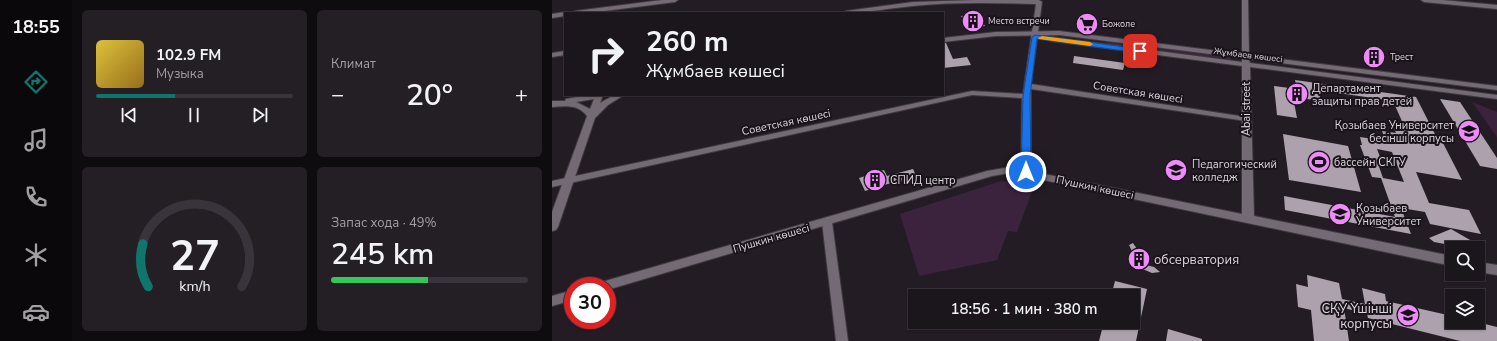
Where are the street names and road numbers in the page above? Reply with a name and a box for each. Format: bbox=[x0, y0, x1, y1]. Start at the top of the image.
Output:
street label: Жұмбаев көшесі bbox=[1213, 45, 1283, 65]
street label: Советская көшесі bbox=[1092, 78, 1184, 107]
street label: Abai street bbox=[1239, 82, 1254, 136]
street label: Советская көшесі bbox=[740, 106, 832, 139]
street label: Пушкин көшесі bbox=[1055, 172, 1135, 203]
street label: Пушкин көшесі bbox=[731, 220, 811, 257]

